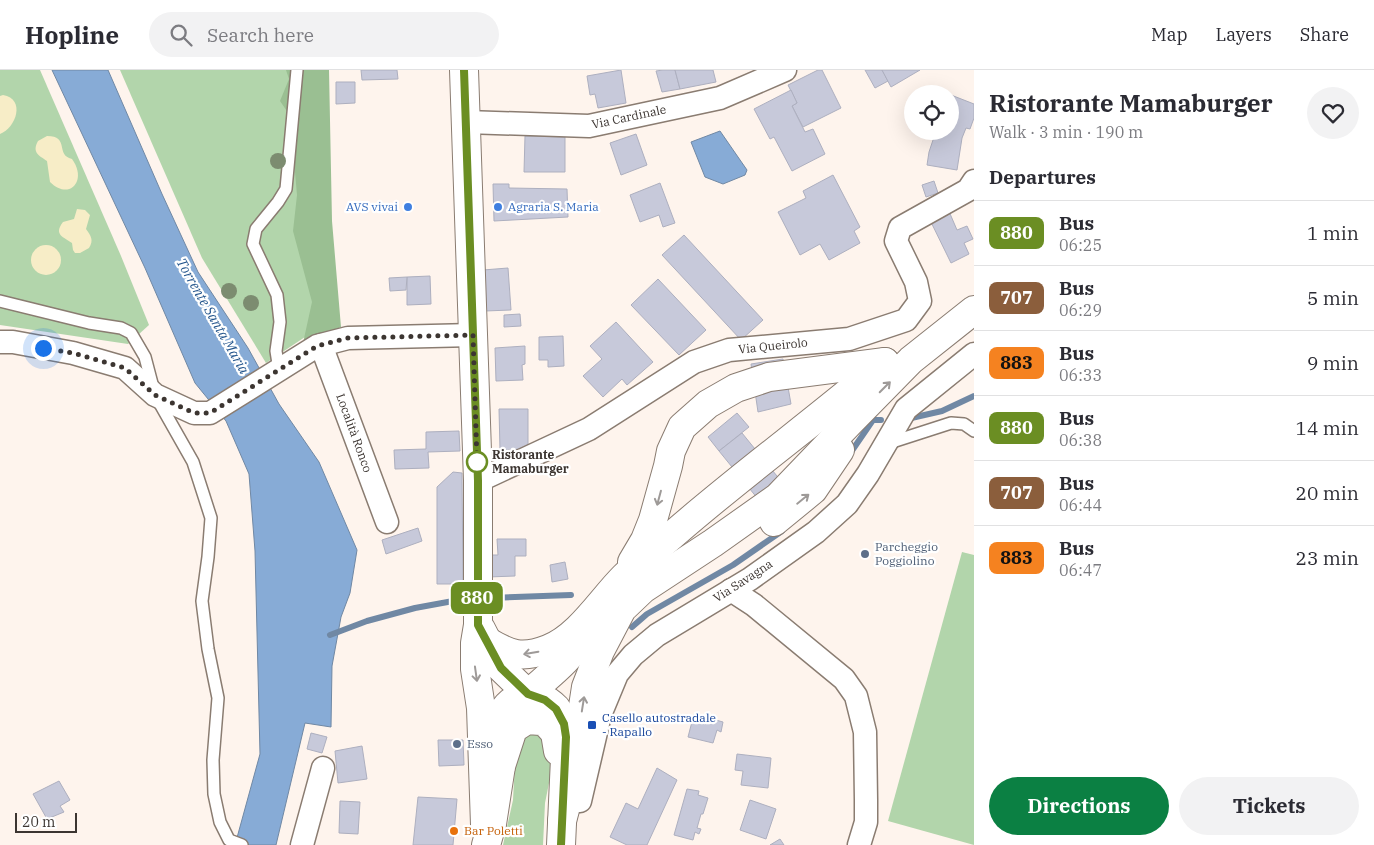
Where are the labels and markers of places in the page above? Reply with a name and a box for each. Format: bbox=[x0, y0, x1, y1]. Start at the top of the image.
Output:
place label: AVS vivai bbox=[346, 199, 398, 214]
place label: Agraria S. Maria bbox=[508, 199, 599, 214]
marker: AVS vivai bbox=[402, 201, 414, 213]
marker: Agraria S. Maria bbox=[492, 201, 504, 213]
place label: Ristorante Mamaburger bbox=[492, 447, 569, 476]
marker: Ristorante Mamaburger bbox=[466, 451, 488, 473]
place label: Parcheggio Poggiolino bbox=[875, 539, 938, 568]
marker: Parcheggio Poggiolino bbox=[859, 548, 871, 560]
place label: Casello autostradale - Rapallo bbox=[602, 710, 716, 739]
marker: Casello autostradale - Rapallo bbox=[586, 719, 598, 731]
place label: Esso bbox=[467, 736, 493, 751]
marker: Esso bbox=[451, 738, 463, 750]
place label: Bar Poletti bbox=[464, 823, 523, 838]
marker: Bar Poletti bbox=[448, 825, 460, 837]

